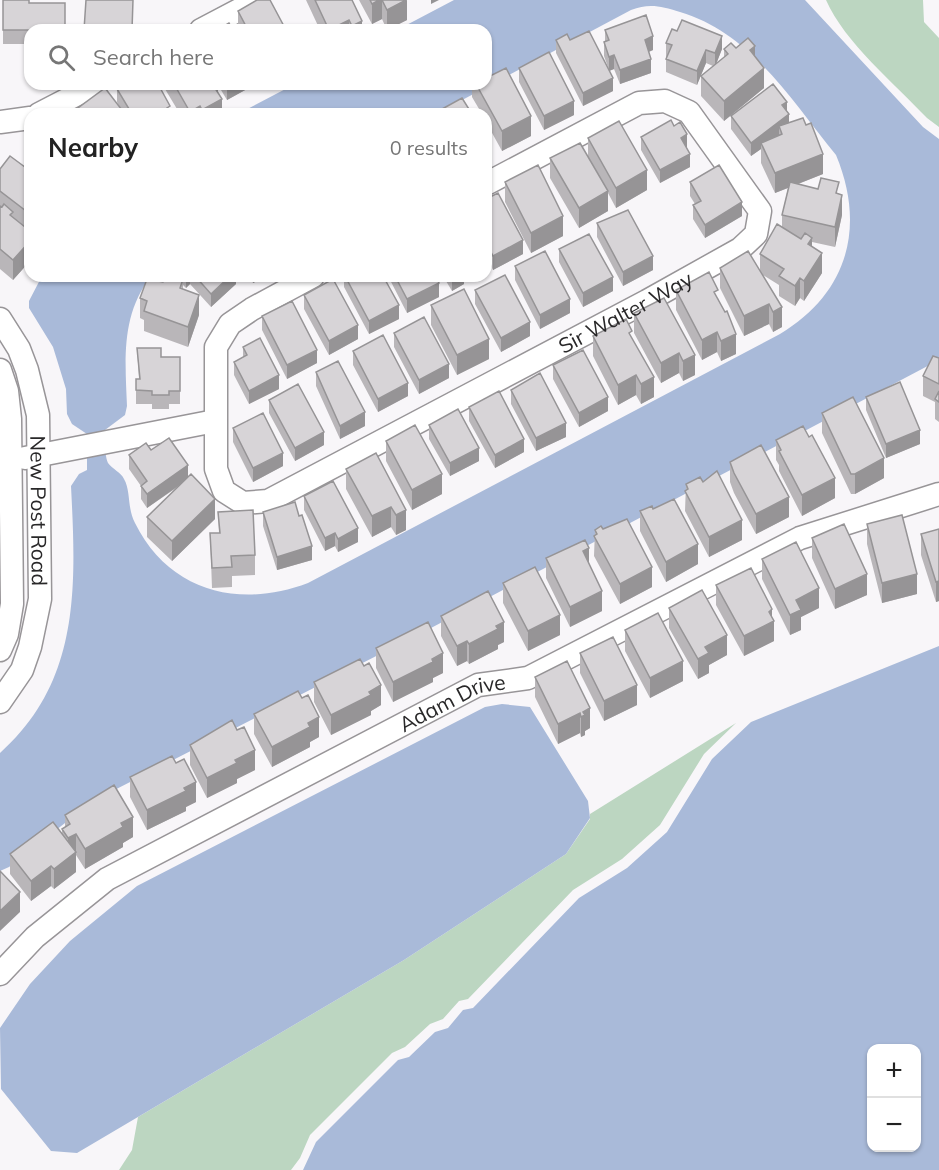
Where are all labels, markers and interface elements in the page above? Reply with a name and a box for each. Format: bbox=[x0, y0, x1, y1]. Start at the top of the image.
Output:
search box bbox=[24, 24, 492, 90]
icon: search bbox=[45, 41, 78, 74]
text: Search here bbox=[93, 43, 214, 71]
text: Nearby bbox=[48, 131, 138, 164]
text: 0 results bbox=[390, 135, 468, 160]
street label: Sir Walter Way bbox=[554, 265, 697, 359]
street label: New Post Road bbox=[25, 435, 53, 586]
street label: Adam Drive bbox=[394, 668, 507, 737]
map controls bbox=[867, 1044, 921, 1152]
button: + bbox=[867, 1044, 921, 1098]
button: − bbox=[867, 1098, 921, 1152]

